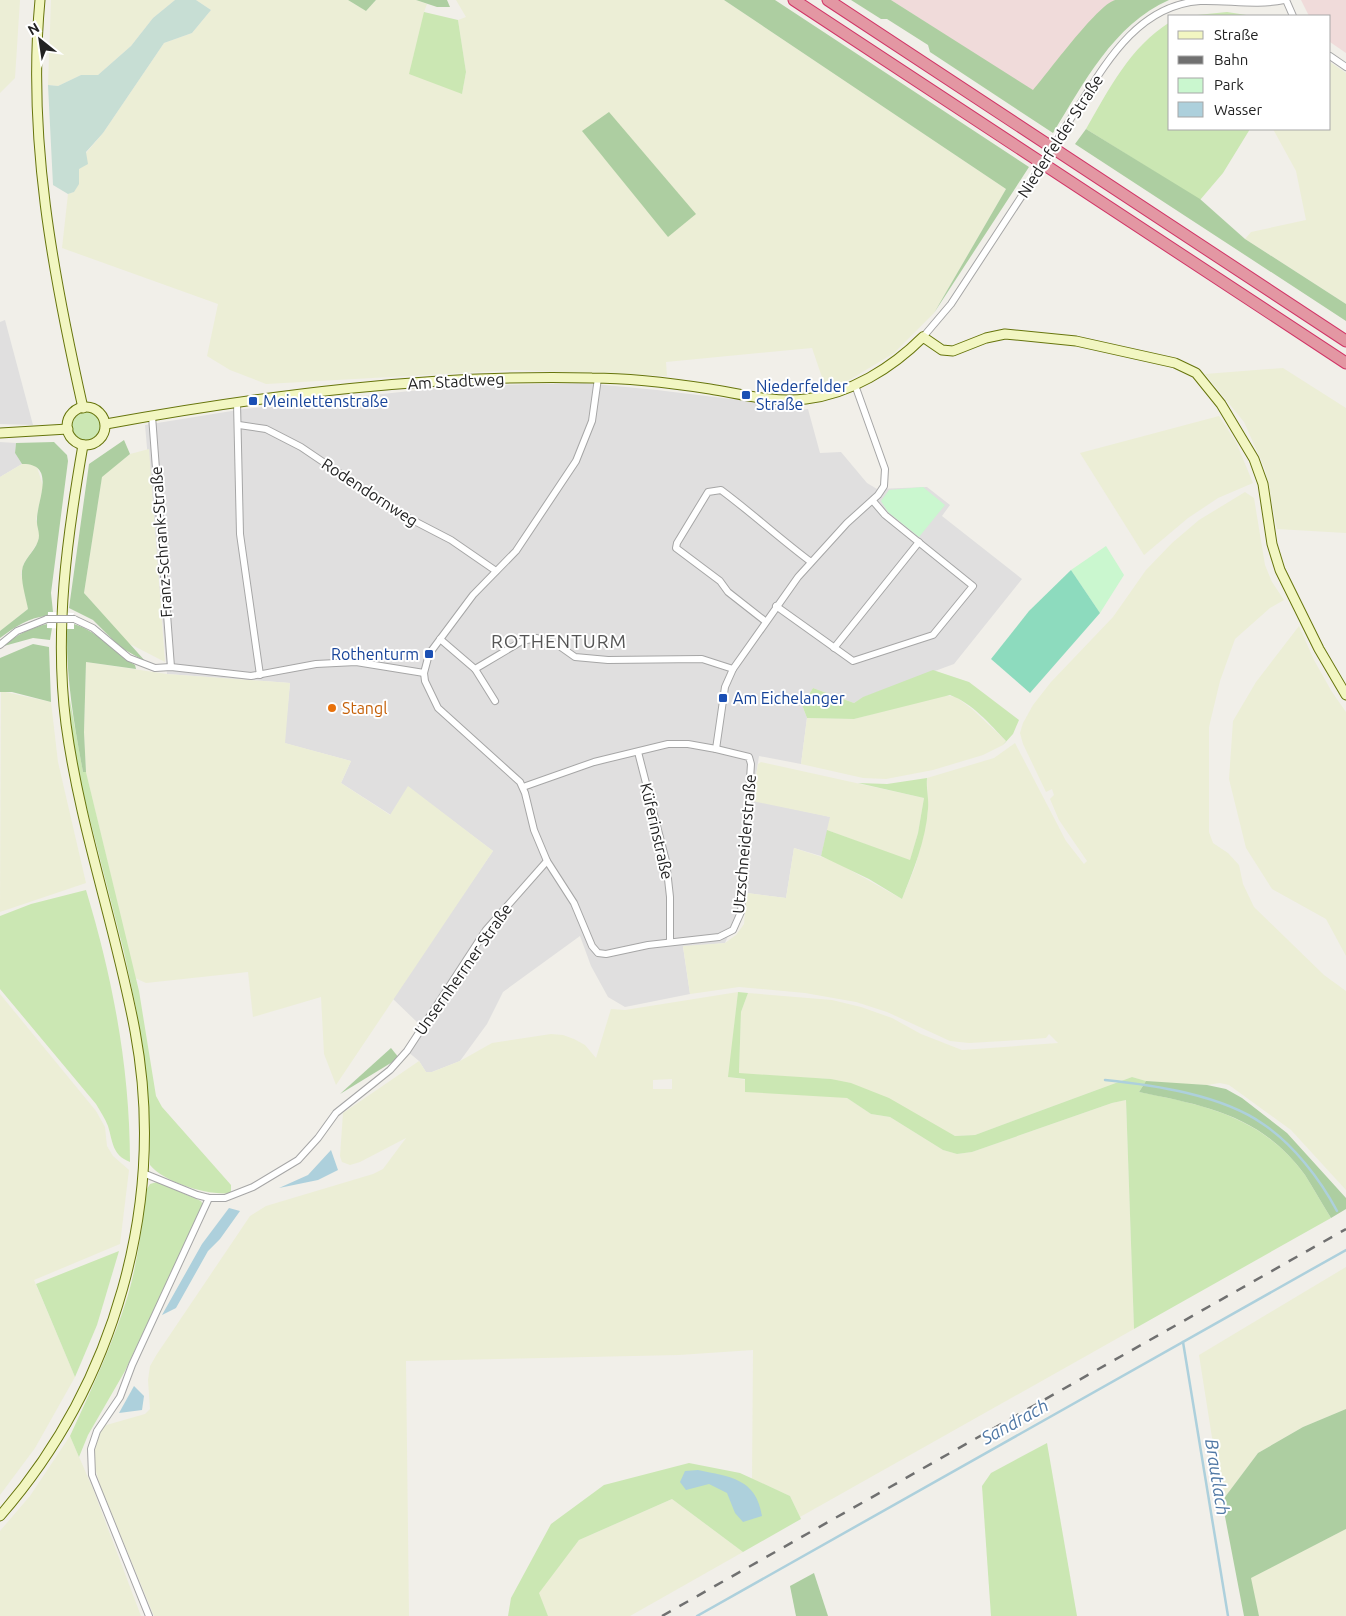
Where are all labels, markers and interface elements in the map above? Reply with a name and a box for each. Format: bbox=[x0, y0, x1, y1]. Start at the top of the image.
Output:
north arrow bbox=[15, 15, 65, 65]
legend bbox=[1168, 15, 1331, 130]
text: N bbox=[25, 19, 42, 38]
text: Straße bbox=[1214, 26, 1258, 43]
text: Bahn bbox=[1214, 51, 1248, 68]
street label: Niederfelder Straße bbox=[1014, 71, 1106, 201]
text: Park bbox=[1214, 76, 1244, 93]
text: Wasser bbox=[1214, 101, 1263, 118]
street label: Am Stadtweg bbox=[407, 369, 505, 393]
place label: Niederfelder Straße bbox=[756, 377, 848, 413]
marker: Niederfelder Straße bbox=[740, 389, 752, 401]
place label: Meinlettenstraße bbox=[263, 392, 388, 410]
marker: Meinlettenstraße bbox=[247, 395, 259, 407]
street label: Rodendornweg bbox=[319, 454, 421, 530]
street label: Franz-Schrank-Straße bbox=[147, 466, 175, 618]
district label: ROTHENTURM bbox=[491, 630, 627, 652]
place label: Rothenturm bbox=[331, 645, 419, 663]
marker: Rothenturm bbox=[423, 648, 435, 660]
place label: Am Eichelanger bbox=[733, 689, 845, 707]
marker: Am Eichelanger bbox=[717, 692, 729, 704]
place label: Stangl bbox=[342, 699, 387, 717]
marker: Stangl bbox=[326, 702, 338, 714]
street label: Utzschneiderstraße bbox=[729, 773, 759, 915]
street label: Küferinstraße bbox=[637, 781, 677, 881]
street label: Unsernherrner Straße bbox=[411, 900, 515, 1038]
water label: Sandrach bbox=[977, 1395, 1052, 1448]
water label: Brautlach bbox=[1202, 1437, 1234, 1517]

